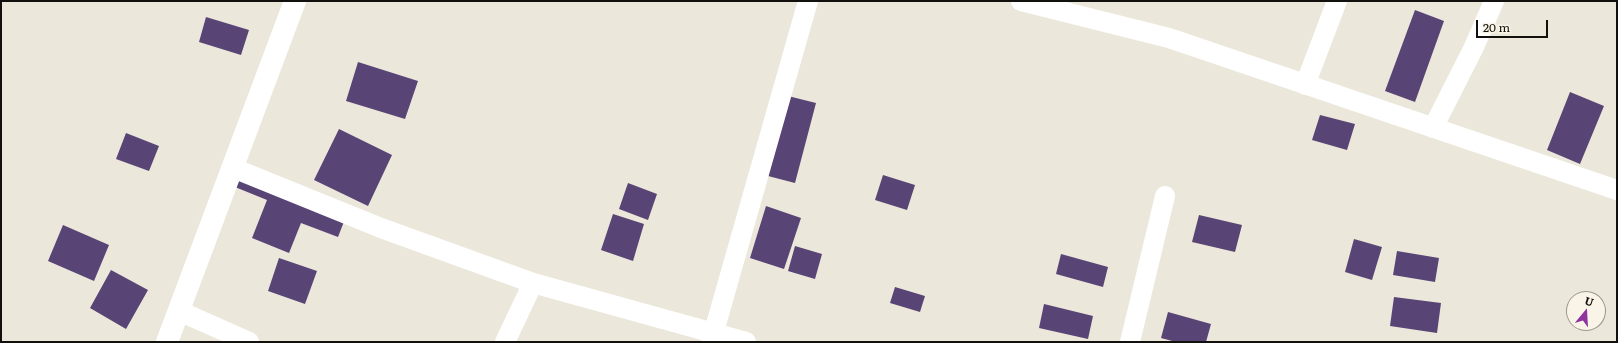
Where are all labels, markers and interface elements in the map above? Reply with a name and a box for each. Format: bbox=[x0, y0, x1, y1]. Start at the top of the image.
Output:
scale bar bbox=[1478, 12, 1550, 38]
text: 20 m bbox=[1483, 18, 1510, 36]
north arrow bbox=[1566, 291, 1606, 331]
text: U bbox=[1583, 292, 1596, 309]

